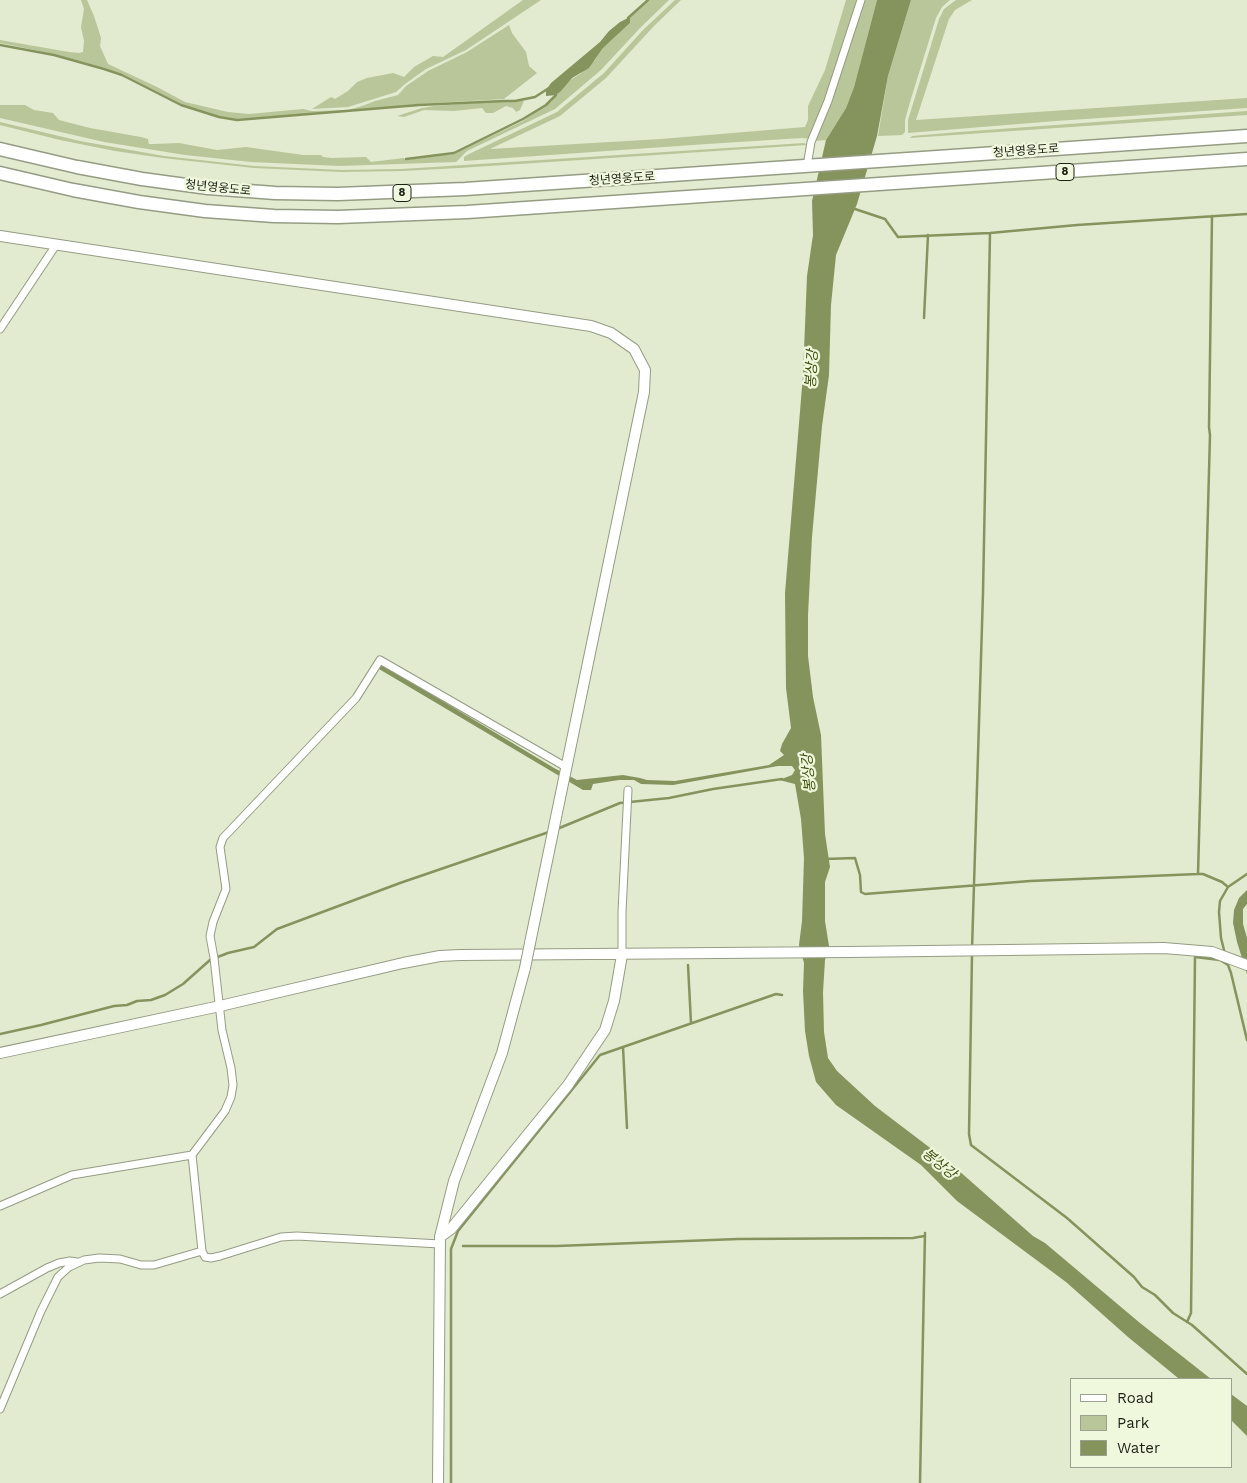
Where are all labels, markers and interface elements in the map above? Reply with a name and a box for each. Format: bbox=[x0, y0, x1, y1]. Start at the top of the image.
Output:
street label: 청년영웅도로 bbox=[992, 142, 1060, 160]
road number: 8 bbox=[1056, 163, 1074, 180]
street label: 청년영웅도로 bbox=[588, 170, 656, 188]
street label: 청년영웅도로 bbox=[184, 177, 252, 199]
road number: 8 bbox=[393, 184, 411, 202]
water label: 봉상강 bbox=[803, 349, 821, 389]
water label: 봉상강 bbox=[799, 753, 819, 793]
water label: 봉상강 bbox=[919, 1145, 959, 1183]
legend bbox=[1070, 1378, 1232, 1468]
text: Road bbox=[1117, 1389, 1154, 1407]
text: Park bbox=[1117, 1414, 1149, 1432]
text: Water bbox=[1117, 1439, 1160, 1457]

